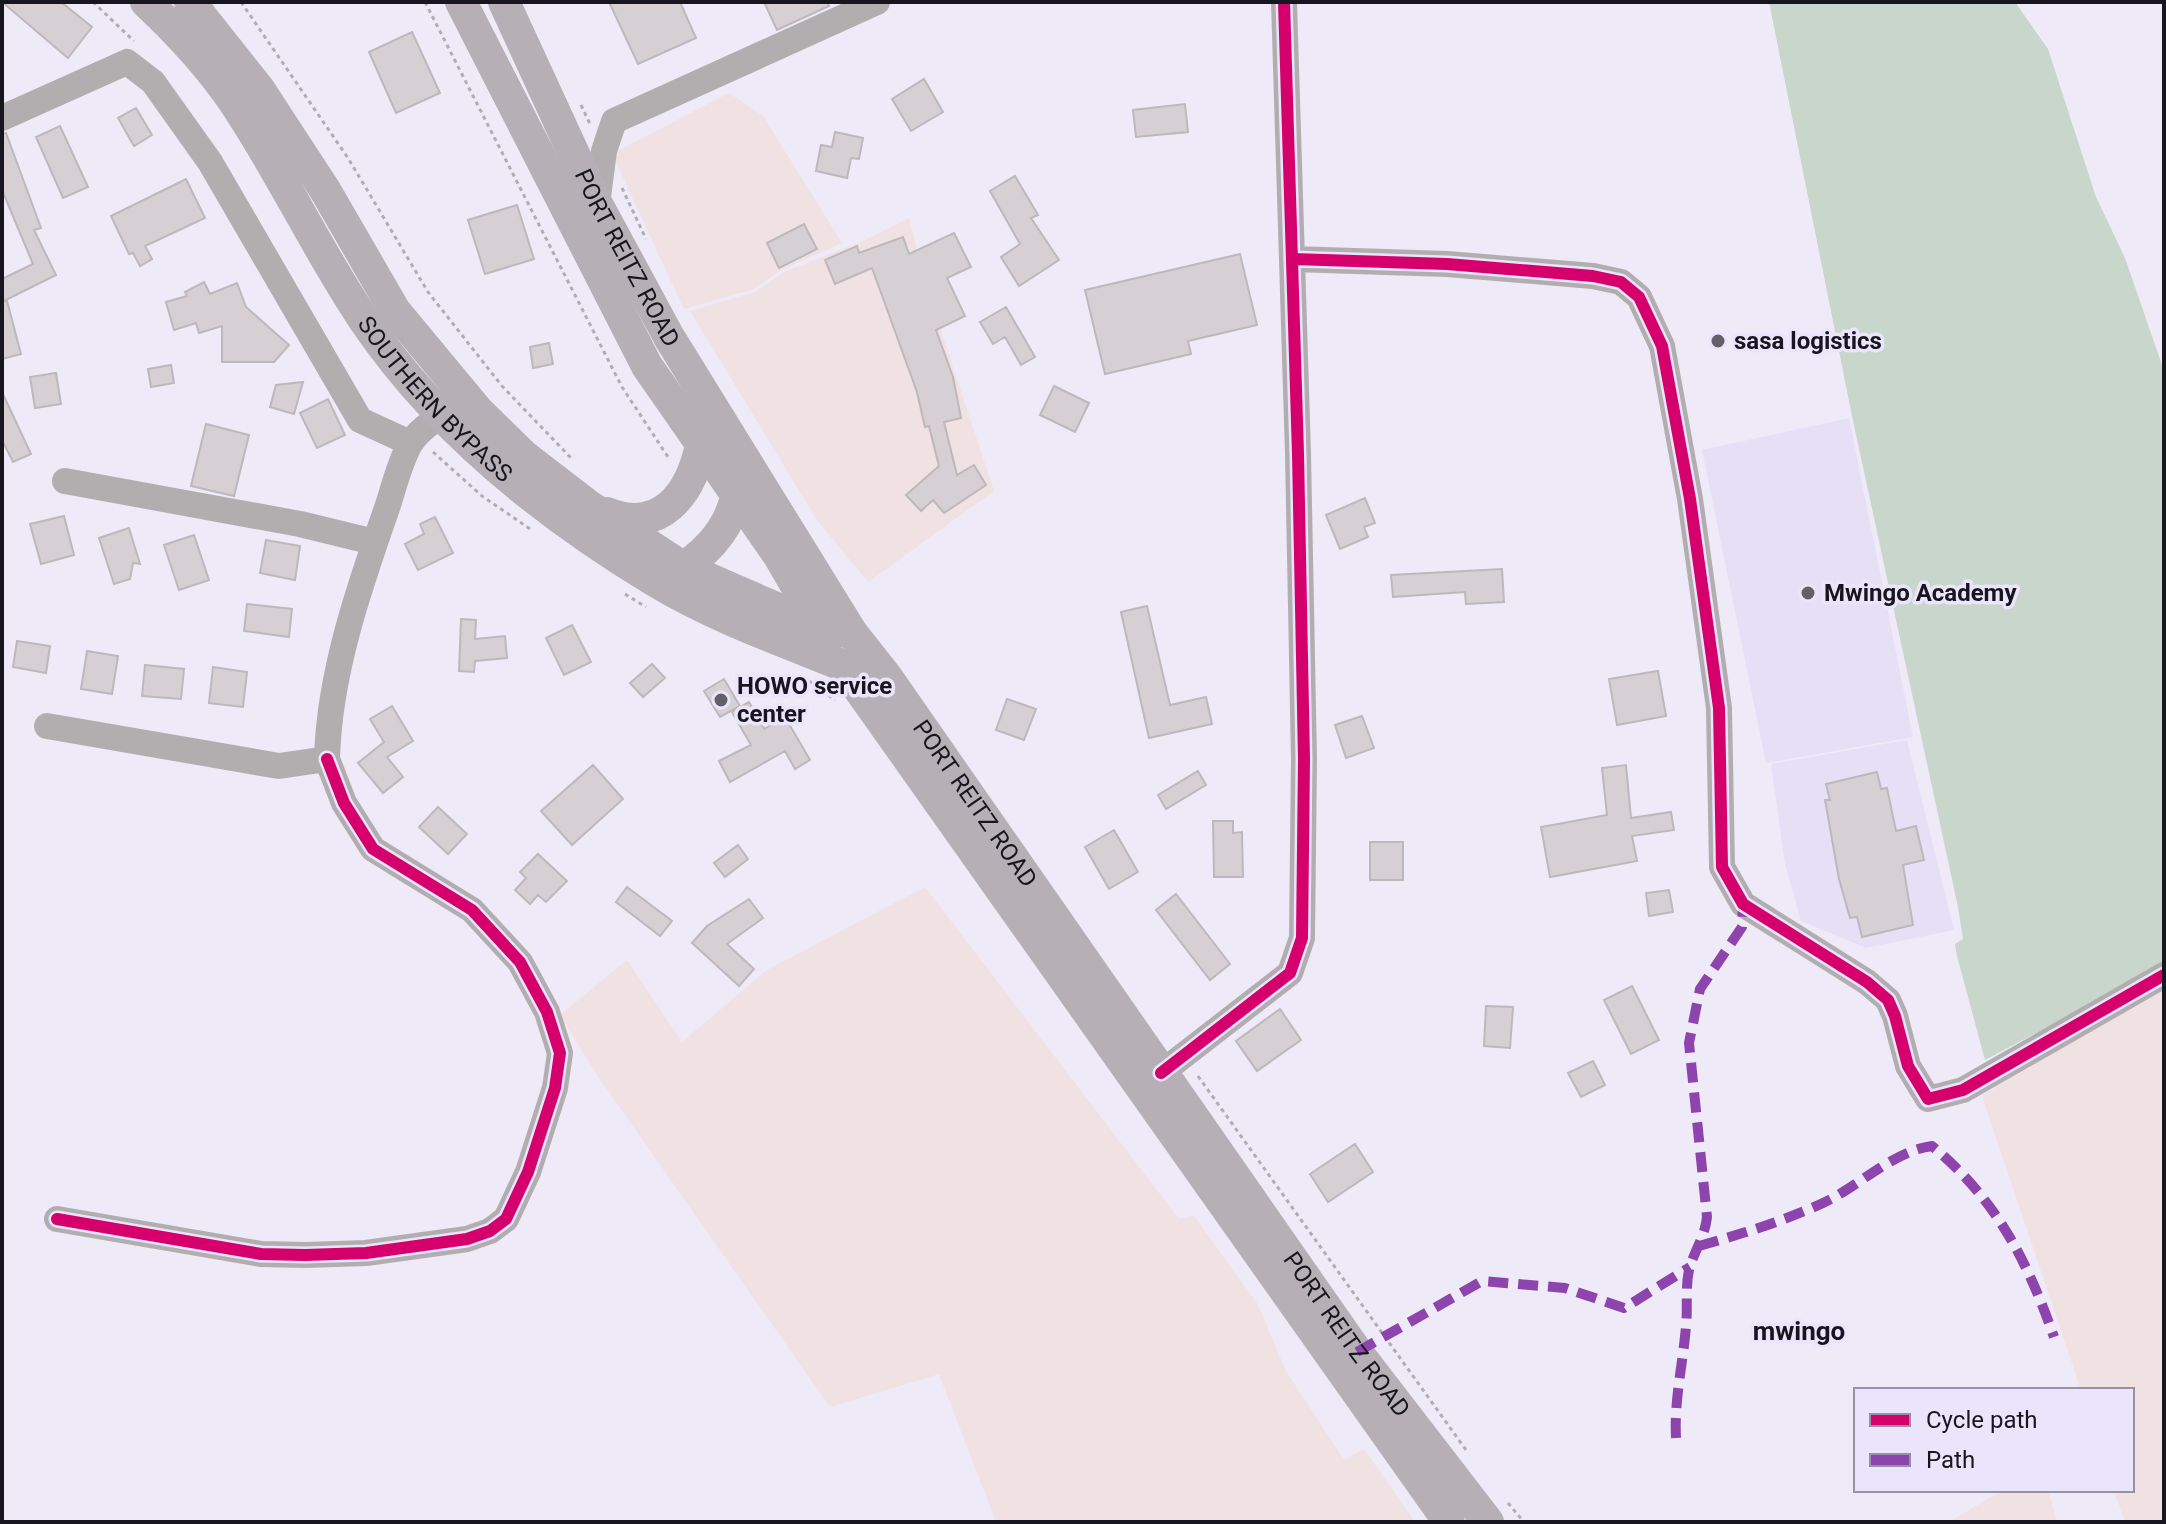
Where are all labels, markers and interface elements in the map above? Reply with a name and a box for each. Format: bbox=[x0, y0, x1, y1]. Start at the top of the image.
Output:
street label: PORT REITZ ROAD bbox=[569, 165, 686, 352]
street label: SOUTHERN BYPASS bbox=[352, 311, 518, 488]
place label: sasa logistics bbox=[1734, 327, 1882, 355]
marker: sasa logistics bbox=[1709, 332, 1727, 350]
place label: Mwingo Academy bbox=[1824, 579, 2017, 607]
marker: Mwingo Academy bbox=[1799, 584, 1817, 602]
place label: HOWO service center bbox=[737, 672, 892, 728]
marker: HOWO service center bbox=[712, 691, 730, 709]
street label: PORT REITZ ROAD bbox=[907, 715, 1043, 892]
street label: PORT REITZ ROAD bbox=[1278, 1246, 1416, 1422]
district label: mwingo bbox=[1753, 1316, 1845, 1346]
legend bbox=[1854, 1388, 2134, 1492]
text: Cycle path bbox=[1926, 1406, 2038, 1434]
text: Path bbox=[1926, 1446, 1975, 1474]

